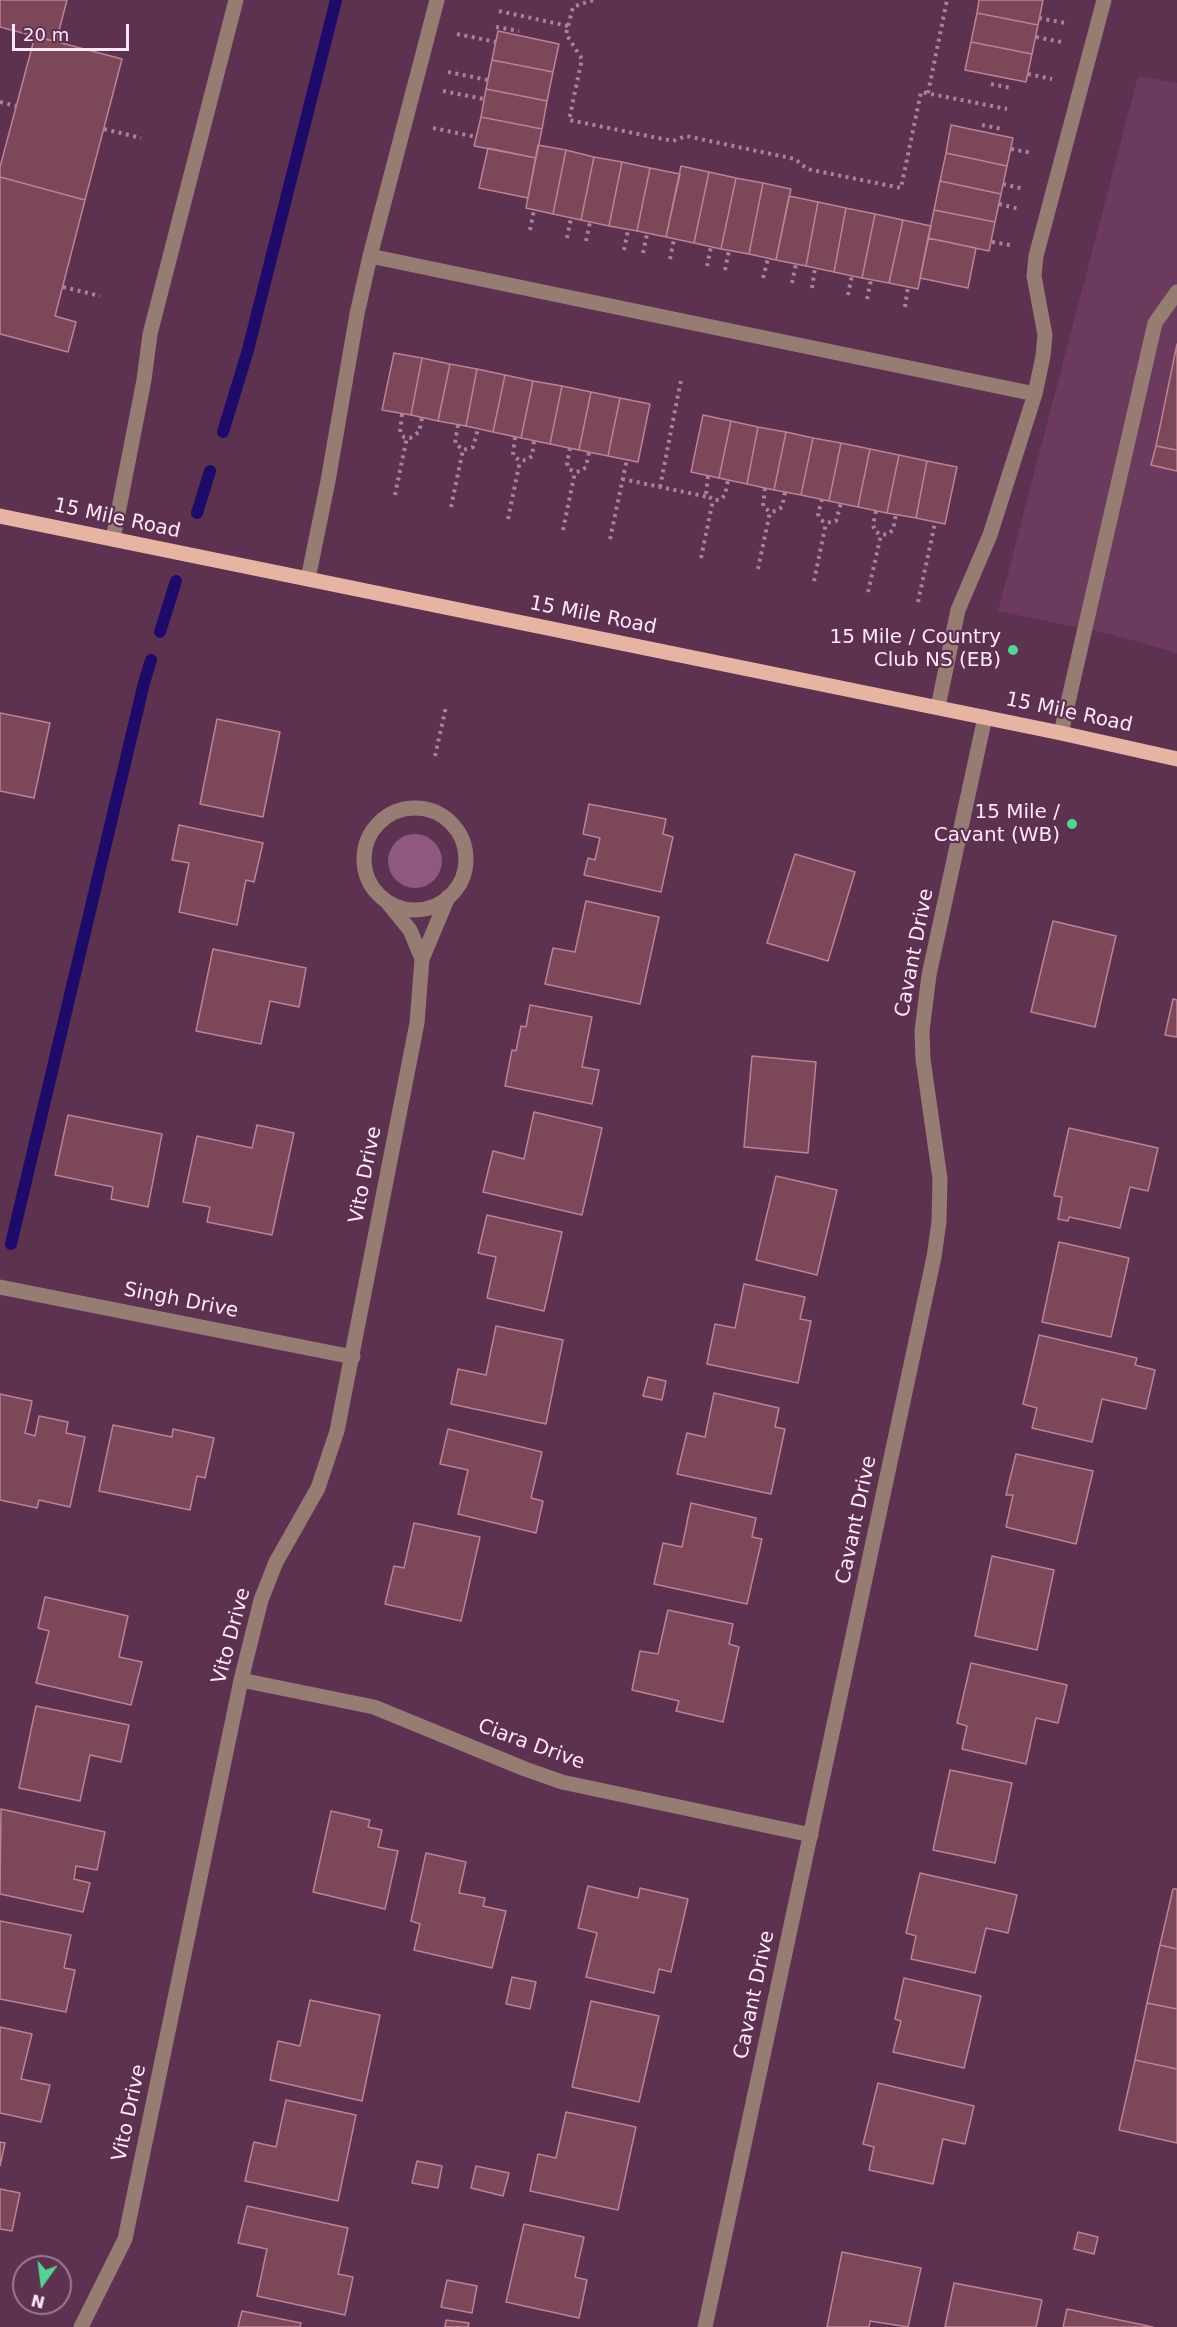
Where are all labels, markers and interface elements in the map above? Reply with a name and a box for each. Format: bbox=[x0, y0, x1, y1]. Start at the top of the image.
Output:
scale bar bbox=[15, 12, 132, 50]
text: 20 m bbox=[23, 24, 69, 45]
street label: 15 Mile Road bbox=[51, 494, 183, 544]
street label: 15 Mile Road bbox=[527, 592, 659, 640]
place label: 15 Mile / Country Club NS (EB) bbox=[830, 626, 1001, 673]
marker: 15 Mile / Country Club NS (EB) bbox=[1006, 643, 1020, 657]
street label: 15 Mile Road bbox=[1003, 688, 1135, 738]
place label: 15 Mile / Cavant (WB) bbox=[934, 801, 1060, 848]
marker: 15 Mile / Cavant (WB) bbox=[1065, 817, 1079, 831]
street label: Cavant Drive bbox=[891, 887, 939, 1019]
street label: Vito Drive bbox=[345, 1124, 387, 1226]
street label: Singh Drive bbox=[122, 1278, 240, 1324]
street label: Cavant Drive bbox=[832, 1454, 882, 1586]
street label: Vito Drive bbox=[208, 1585, 256, 1687]
street label: Ciara Drive bbox=[474, 1715, 588, 1775]
street label: Cavant Drive bbox=[730, 1929, 780, 2061]
street label: Vito Drive bbox=[108, 2062, 152, 2164]
north arrow bbox=[12, 2255, 72, 2315]
text: N bbox=[29, 2290, 47, 2312]

